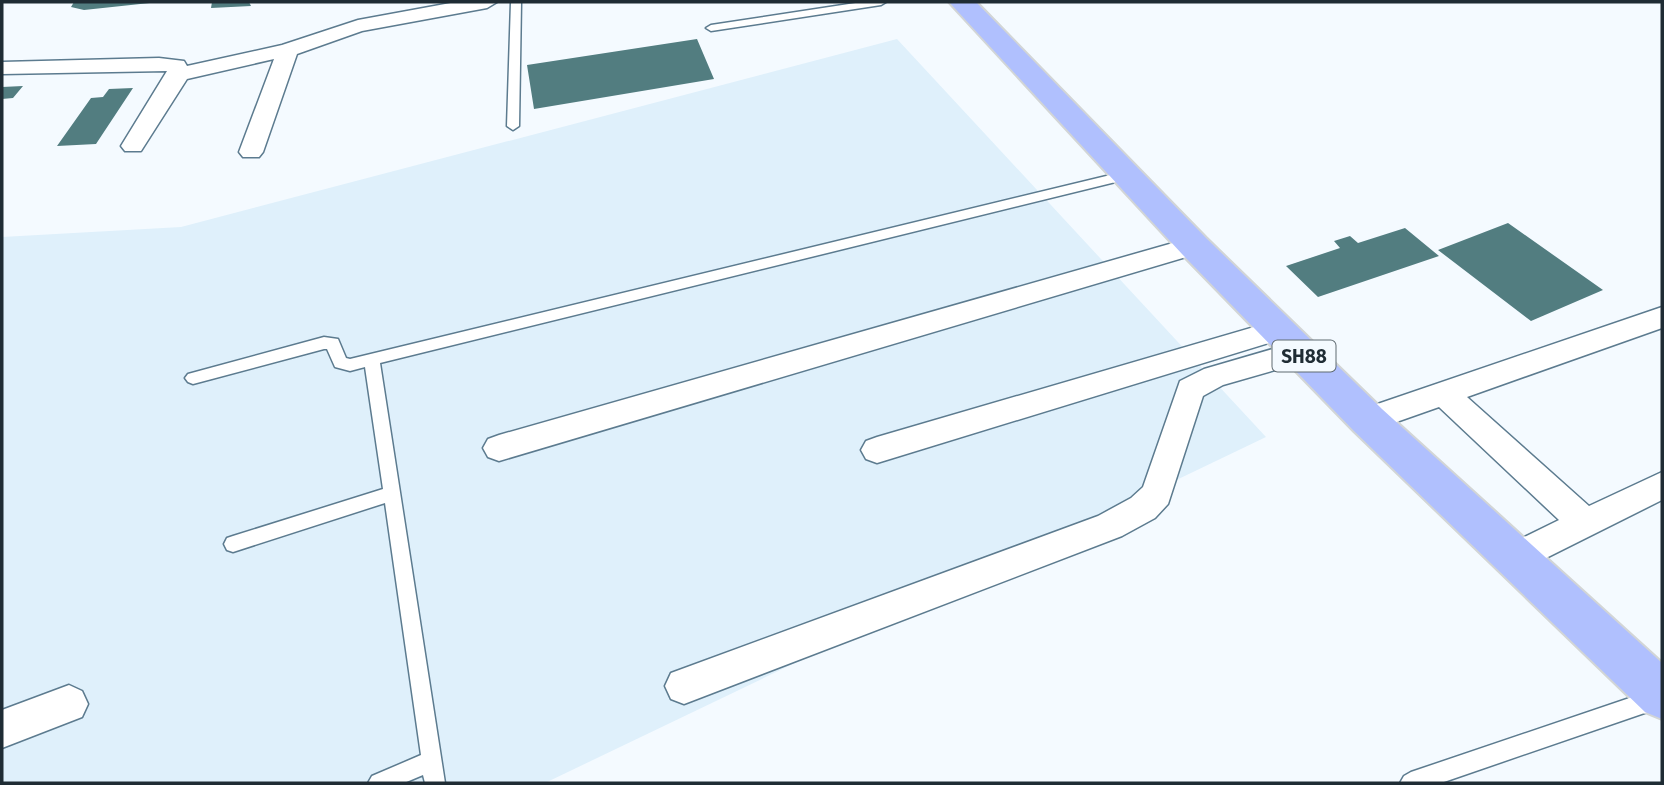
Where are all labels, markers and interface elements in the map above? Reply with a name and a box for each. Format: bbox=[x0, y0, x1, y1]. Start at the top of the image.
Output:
road number: SH88 bbox=[1272, 340, 1336, 372]

